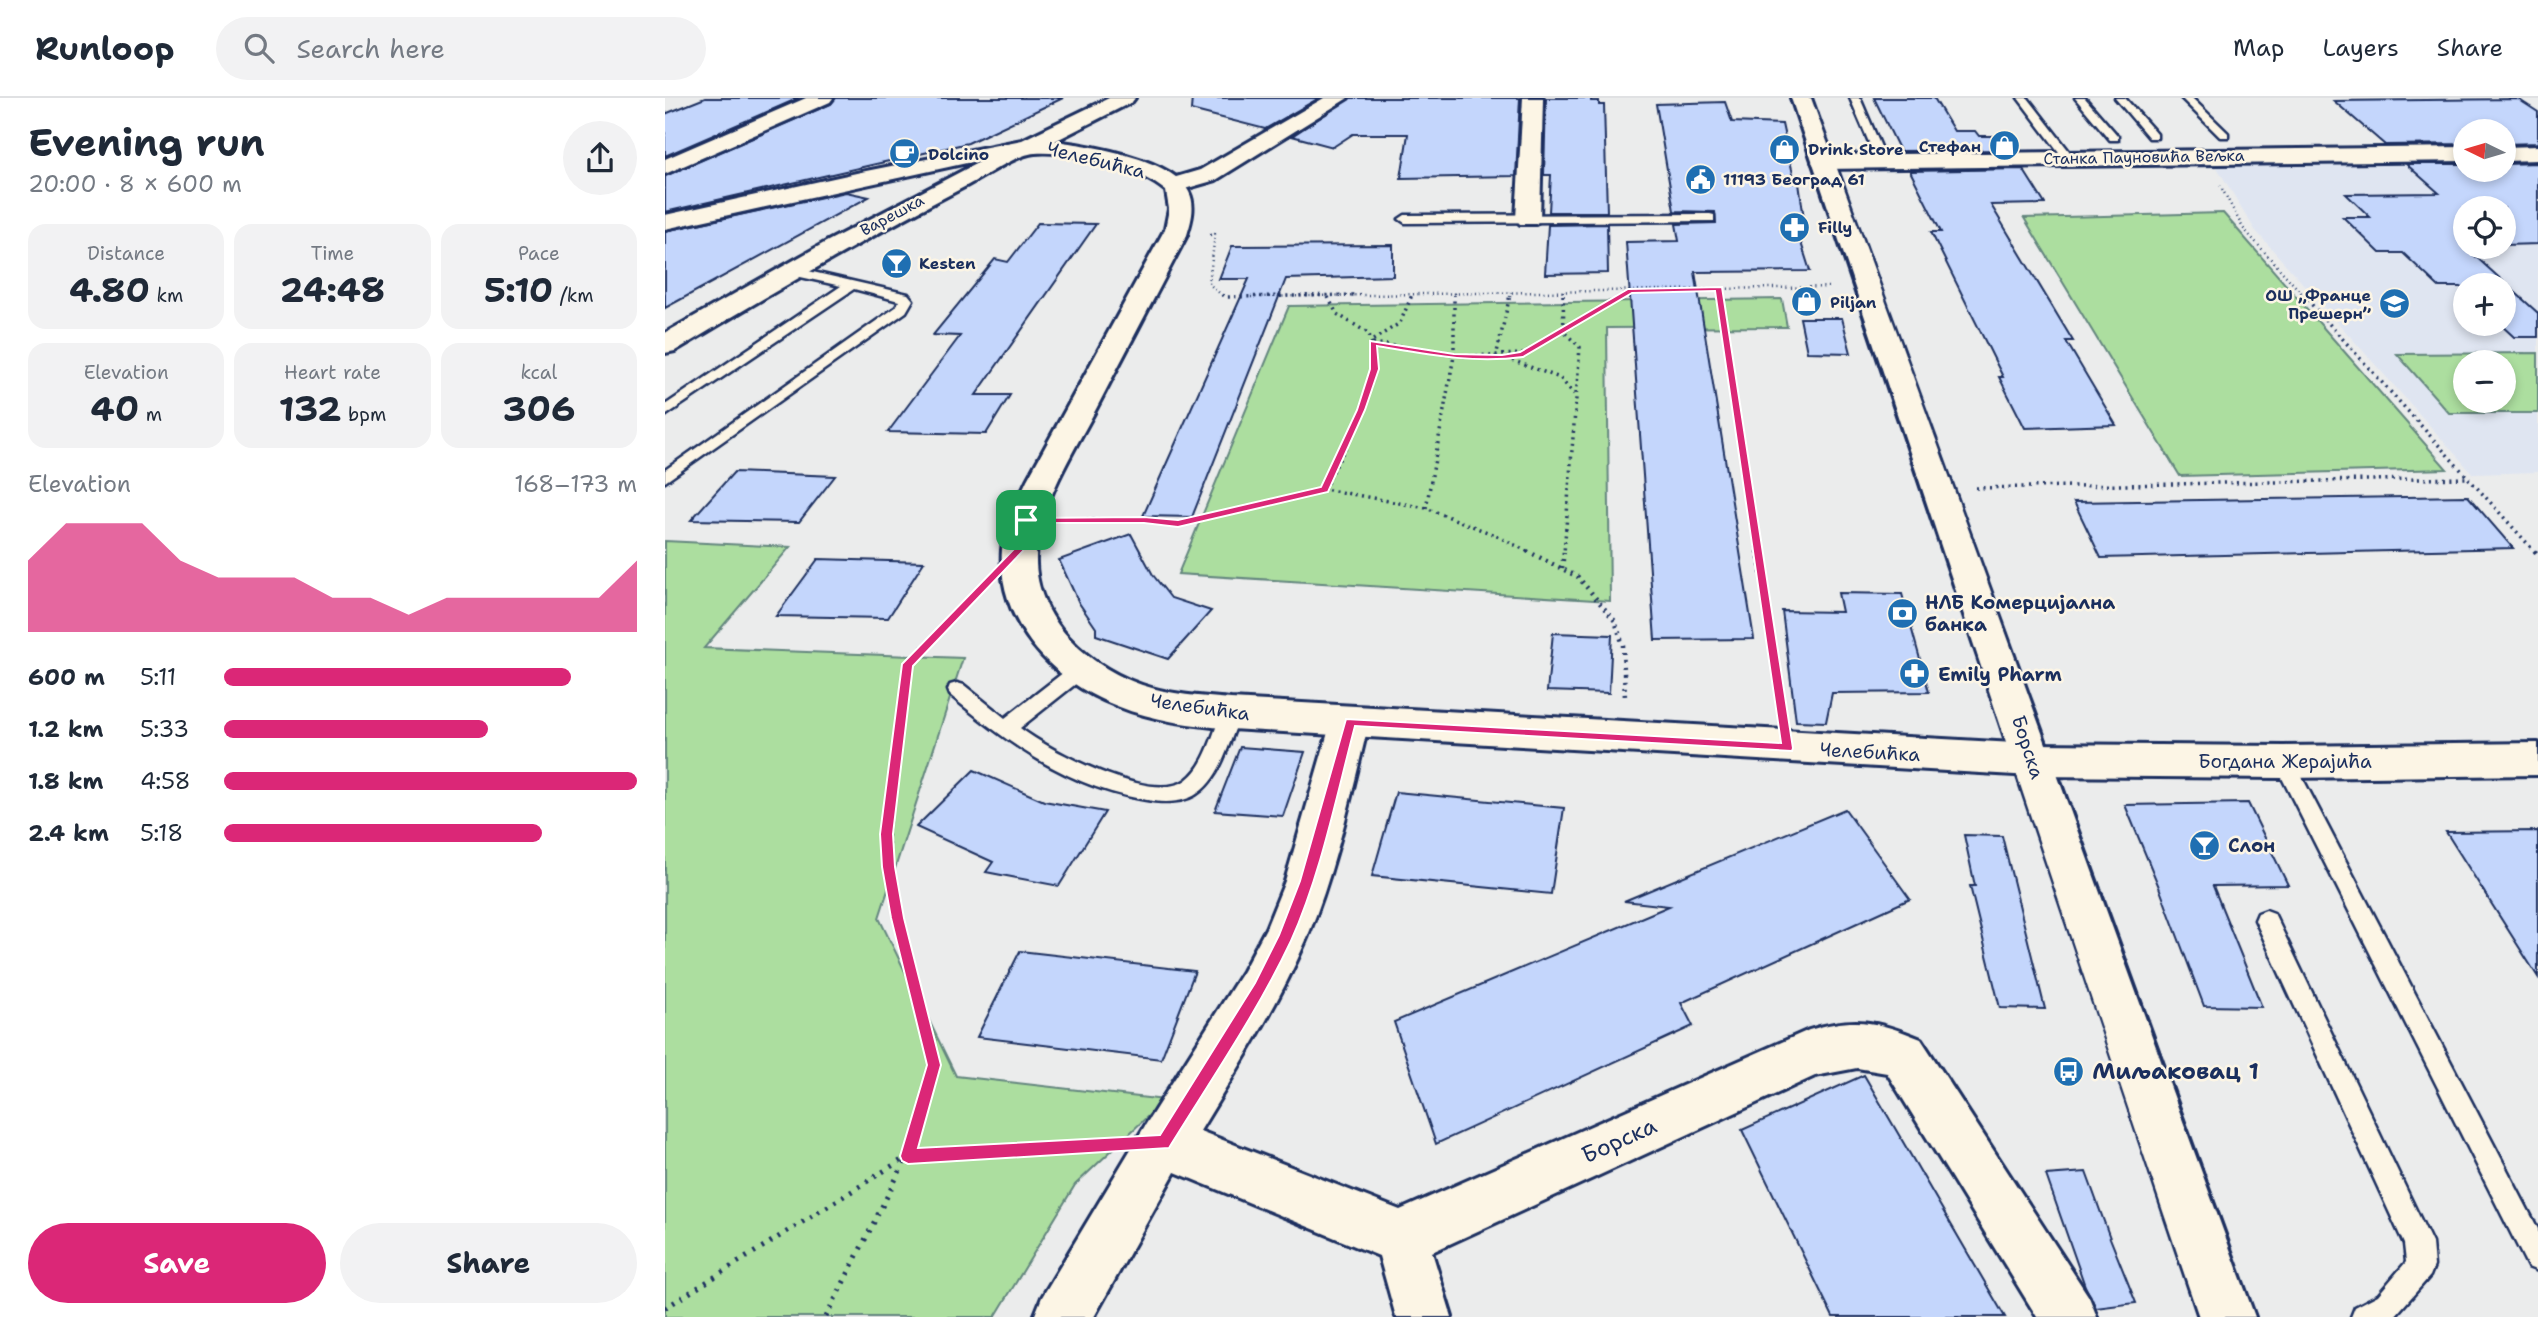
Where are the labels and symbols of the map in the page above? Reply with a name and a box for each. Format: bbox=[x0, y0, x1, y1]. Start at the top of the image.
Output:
north arrow bbox=[2453, 119, 2517, 182]
shop icon: Стефан bbox=[1987, 129, 2021, 163]
shop icon: Drink Store bbox=[1768, 132, 1802, 166]
street label: Челебићка bbox=[1044, 136, 1148, 184]
place label: Стефан bbox=[1919, 136, 1981, 157]
cafe icon: Dolcino bbox=[888, 137, 922, 171]
place label: Drink Store bbox=[1808, 139, 1904, 160]
place label: Dolcino bbox=[928, 144, 989, 165]
street label: Станка Пауновића Вељка bbox=[2043, 145, 2245, 169]
public building icon: 11193 Београд 61 bbox=[1683, 162, 1717, 196]
place label: 11193 Београд 61 bbox=[1723, 169, 1865, 190]
street label: Варешка bbox=[856, 189, 928, 241]
pharmacy icon: Filly bbox=[1778, 210, 1812, 244]
place label: Filly bbox=[1818, 217, 1852, 238]
bar icon: Kesten bbox=[879, 246, 913, 280]
place label: Kesten bbox=[919, 253, 976, 274]
shop icon: Piljan bbox=[1790, 285, 1824, 319]
place label: ОШ „Франце Прешерн” bbox=[2265, 285, 2371, 324]
school or university icon: ОШ „Франце Прешерн” bbox=[2377, 287, 2411, 321]
place label: Piljan bbox=[1830, 292, 1877, 313]
pin bbox=[996, 490, 1056, 550]
place label: НЛБ Комерцијална банка bbox=[1925, 590, 2115, 637]
bank icon: НЛБ Комерцијална банка bbox=[1885, 596, 1919, 630]
pharmacy icon: Emily Pharm bbox=[1898, 657, 1932, 691]
place label: Emily Pharm bbox=[1938, 662, 2062, 687]
street label: Челебићка bbox=[1149, 688, 1252, 726]
street label: Борска bbox=[2006, 712, 2050, 782]
street label: Челебићка bbox=[1819, 737, 1921, 767]
street label: Богдана Жерајића bbox=[2198, 749, 2372, 774]
bar icon: Слон bbox=[2188, 828, 2222, 862]
place label: Слон bbox=[2228, 833, 2275, 858]
bus stop icon: Миљаковац 1 bbox=[2052, 1054, 2086, 1088]
place label: Миљаковац 1 bbox=[2092, 1056, 2259, 1086]
street label: Борска bbox=[1577, 1110, 1661, 1170]

